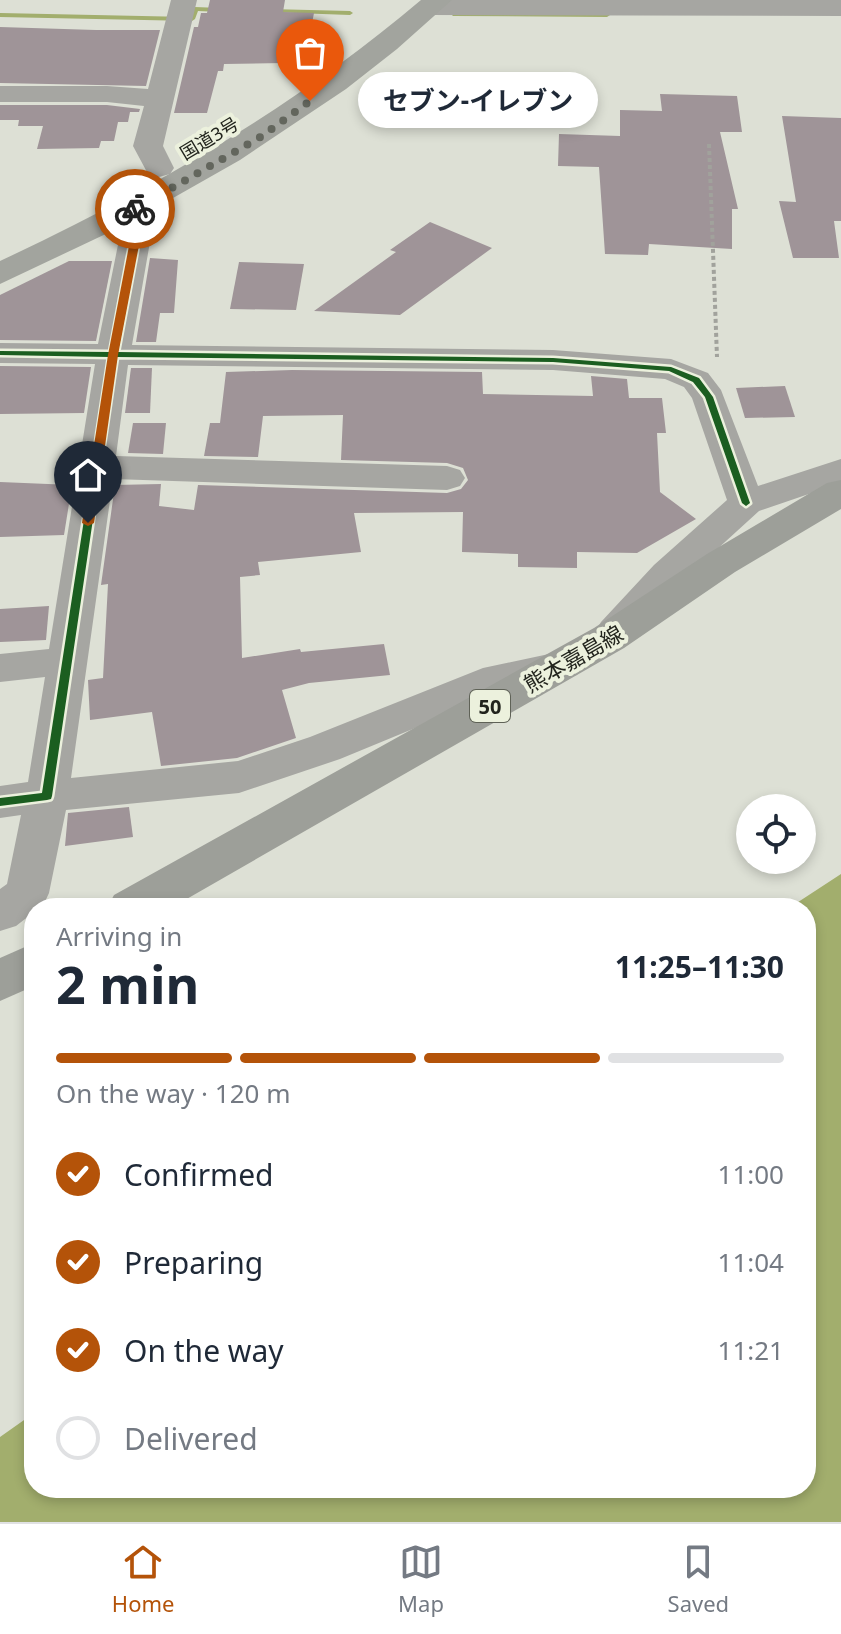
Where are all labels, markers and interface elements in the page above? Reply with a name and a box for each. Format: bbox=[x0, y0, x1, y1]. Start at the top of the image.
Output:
pin bbox=[276, 19, 344, 101]
icon: bag bbox=[288, 31, 332, 75]
callout: セブン-イレブン bbox=[358, 73, 598, 129]
text: セブン-イレブン bbox=[383, 82, 573, 118]
street label: 国道3号 bbox=[175, 111, 243, 165]
courier bbox=[95, 169, 175, 249]
icon: bike bbox=[113, 187, 157, 231]
pin bbox=[54, 441, 122, 523]
icon: home bbox=[66, 453, 110, 497]
street label: 熊本嘉島線 bbox=[518, 618, 628, 698]
road number: 50 bbox=[470, 690, 510, 722]
map controls bbox=[736, 794, 816, 874]
button: locate bbox=[736, 794, 816, 874]
text: Arriving in bbox=[56, 918, 182, 954]
text: 11:25–11:30 bbox=[615, 946, 784, 987]
text: 2 min bbox=[56, 948, 199, 1019]
text: On the way · 120 m bbox=[56, 1075, 290, 1111]
icon: check bbox=[56, 1152, 100, 1196]
text: Confirmed bbox=[124, 1154, 274, 1195]
text: 11:00 bbox=[718, 1156, 784, 1192]
icon: check bbox=[56, 1240, 100, 1284]
text: Preparing bbox=[124, 1242, 263, 1283]
text: 11:04 bbox=[718, 1244, 784, 1280]
icon: check bbox=[56, 1328, 100, 1372]
text: On the way bbox=[124, 1330, 284, 1371]
text: 11:21 bbox=[718, 1332, 784, 1368]
text: Delivered bbox=[124, 1418, 258, 1459]
tab: Home bbox=[112, 1540, 174, 1618]
tab: Map bbox=[398, 1540, 444, 1618]
tab: Saved bbox=[668, 1540, 729, 1618]

